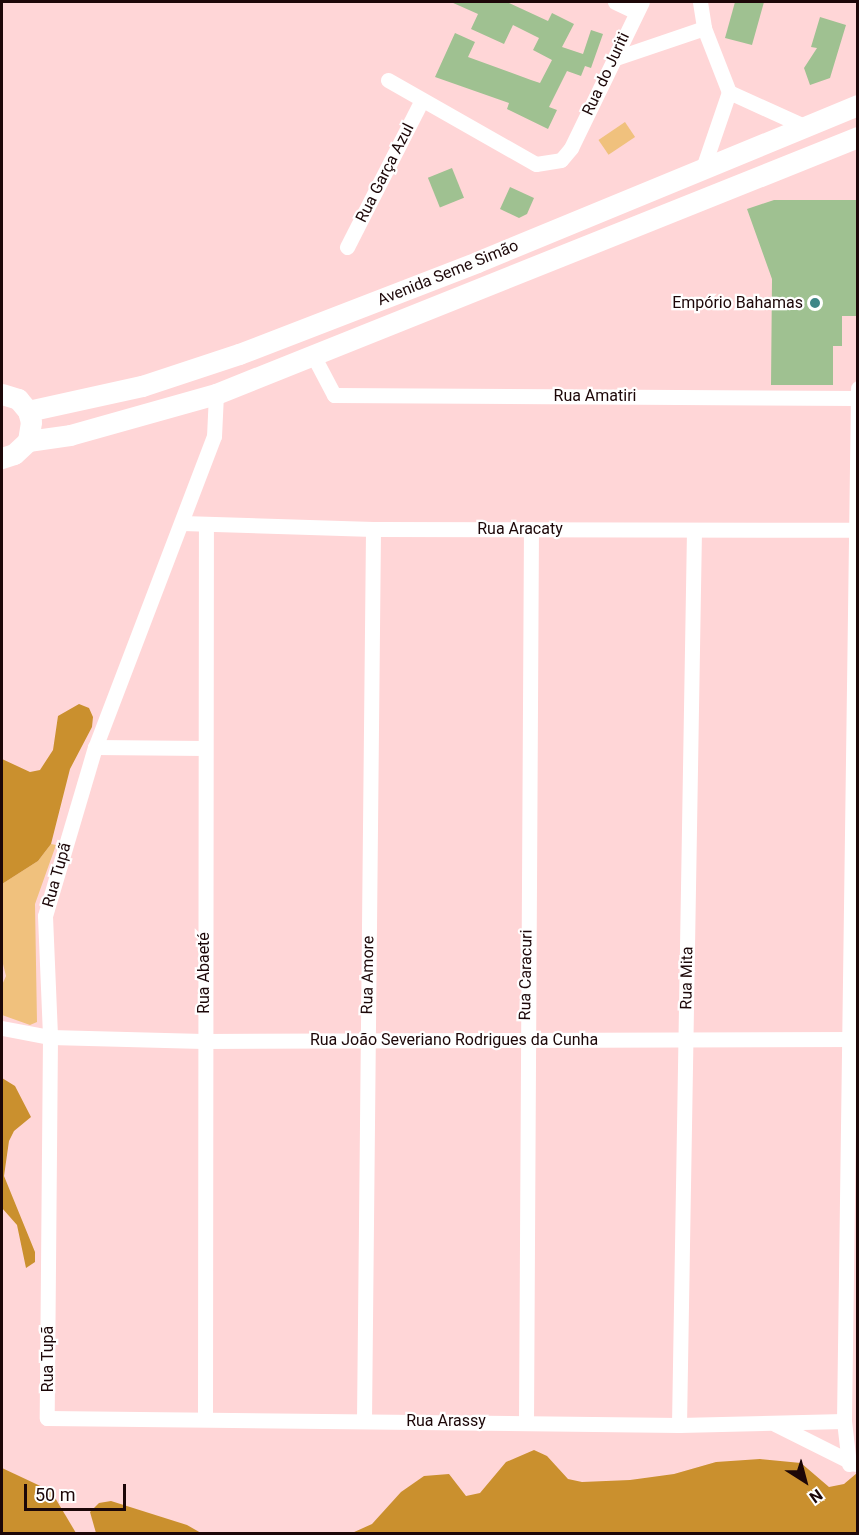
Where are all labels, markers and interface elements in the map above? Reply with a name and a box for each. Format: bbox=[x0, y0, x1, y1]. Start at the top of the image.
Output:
street label: Rua do Juriti bbox=[578, 29, 634, 119]
street label: Rua Garça Azul bbox=[352, 120, 418, 226]
street label: Avenida Seme Simão bbox=[375, 236, 521, 310]
place label: Empório Bahamas bbox=[672, 293, 803, 313]
marker: Empório Bahamas bbox=[808, 296, 822, 310]
street label: Rua Amatiri bbox=[554, 386, 636, 406]
street label: Rua Aracaty bbox=[477, 519, 563, 539]
street label: Rua Tupã bbox=[39, 840, 75, 910]
street label: Rua Caracuri bbox=[516, 929, 536, 1021]
street label: Rua Abaeté bbox=[194, 932, 214, 1014]
street label: Rua Amore bbox=[358, 935, 378, 1015]
street label: Rua Mita bbox=[677, 946, 697, 1010]
street label: Rua João Severiano Rodrigues da Cunha bbox=[310, 1030, 598, 1050]
street label: Rua Tupã bbox=[38, 1326, 58, 1392]
street label: Rua Arassy bbox=[406, 1411, 486, 1431]
north arrow bbox=[775, 1451, 835, 1511]
scale bar bbox=[27, 1472, 129, 1510]
text: 50 m bbox=[35, 1484, 75, 1505]
text: N bbox=[806, 1485, 826, 1507]

